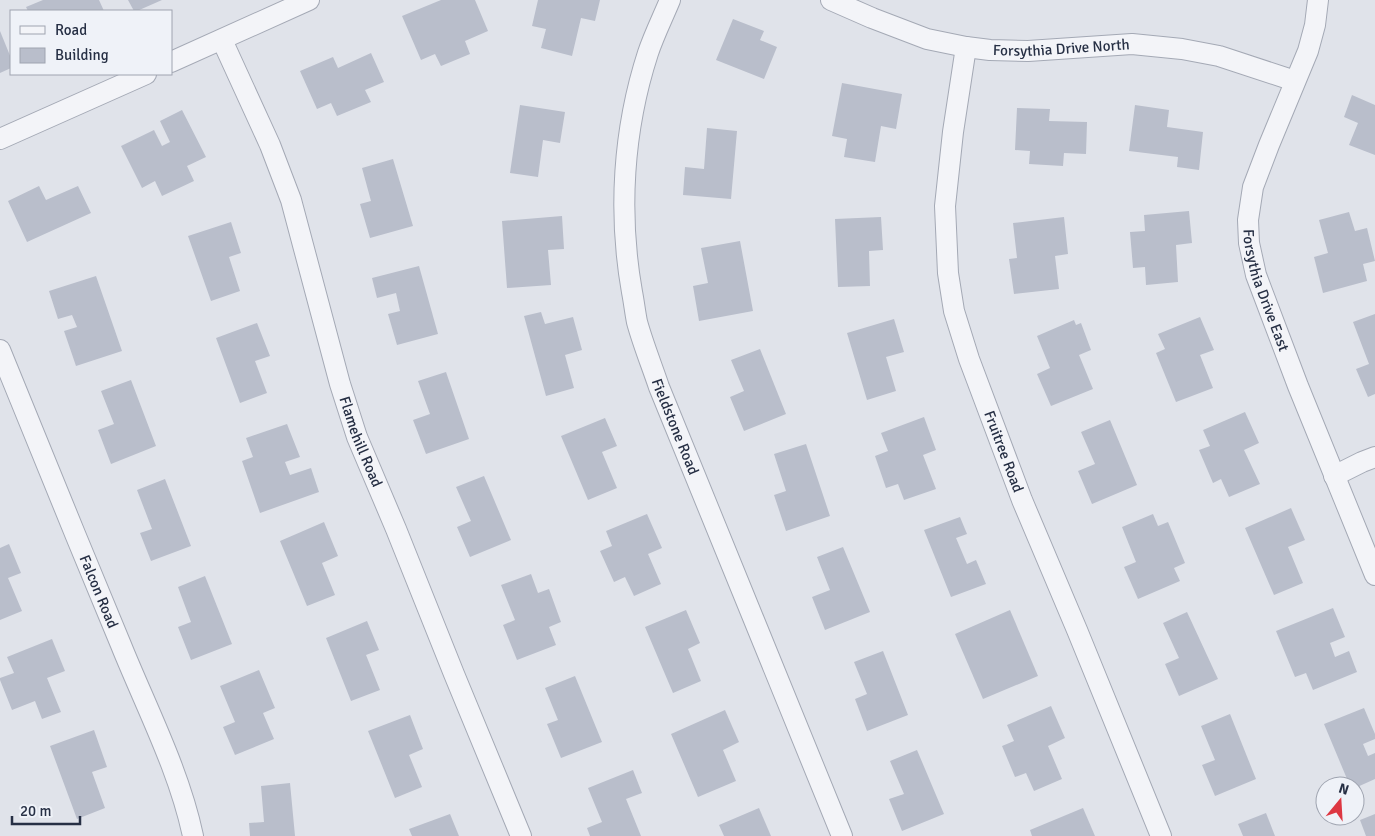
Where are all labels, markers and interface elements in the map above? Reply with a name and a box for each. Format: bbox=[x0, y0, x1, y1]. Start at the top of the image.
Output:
legend bbox=[10, 10, 172, 75]
text: Road bbox=[55, 21, 87, 39]
street label: Forsythia Drive North bbox=[993, 35, 1130, 60]
text: Building bbox=[55, 46, 109, 64]
street label: Forsythia Drive East bbox=[1239, 229, 1293, 354]
street label: Fieldstone Road bbox=[648, 376, 703, 477]
street label: Flamehill Road bbox=[336, 394, 386, 490]
street label: Fruitree Road bbox=[980, 408, 1027, 495]
street label: Falcon Road bbox=[76, 552, 122, 631]
north arrow bbox=[1315, 776, 1365, 826]
text: N bbox=[1337, 780, 1351, 799]
scale bar bbox=[12, 794, 80, 826]
text: 20 m bbox=[20, 802, 51, 820]

